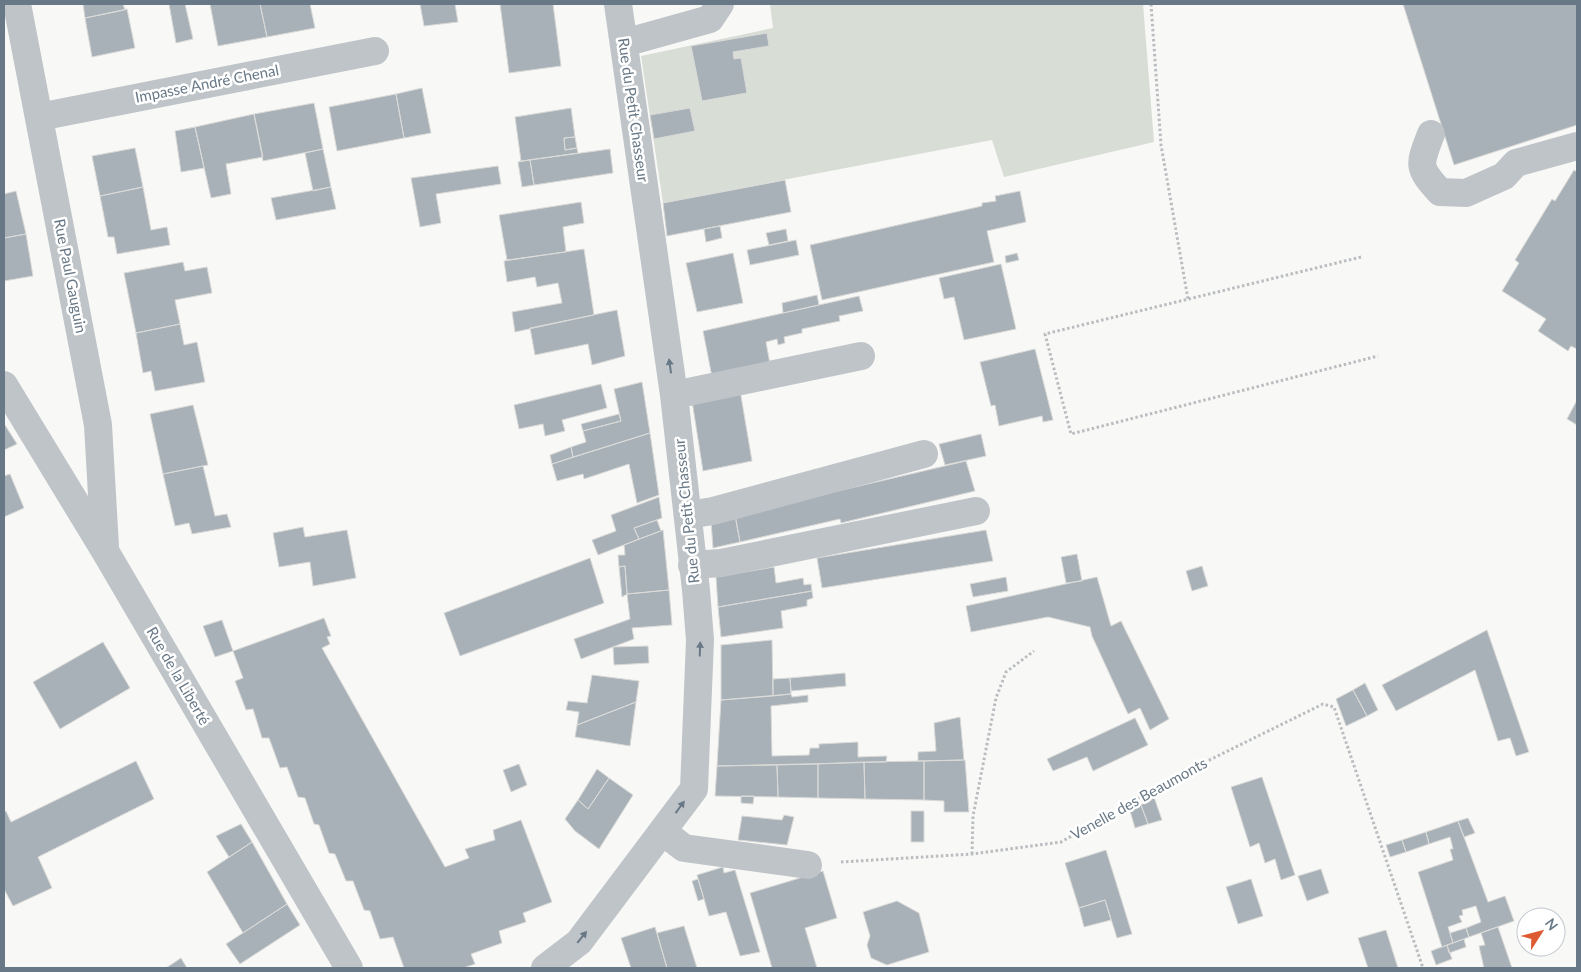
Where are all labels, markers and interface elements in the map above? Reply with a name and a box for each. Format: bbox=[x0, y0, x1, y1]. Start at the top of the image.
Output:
street label: Rue du Petit Chasseur bbox=[615, 37, 653, 184]
street label: Impasse André Chenal bbox=[133, 60, 280, 106]
street label: Rue Paul Gauguin bbox=[51, 217, 91, 334]
one-way arrow bbox=[666, 358, 674, 374]
street label: Rue du Petit Chasseur bbox=[669, 437, 703, 584]
street label: Rue de la Liberté bbox=[143, 623, 214, 728]
one-way arrow bbox=[696, 641, 704, 657]
street label: Venelle des Beaumonts bbox=[1067, 753, 1210, 843]
one-way arrow bbox=[675, 800, 685, 814]
north arrow bbox=[1516, 907, 1566, 957]
text: N bbox=[1542, 915, 1562, 933]
one-way arrow bbox=[577, 931, 588, 944]

